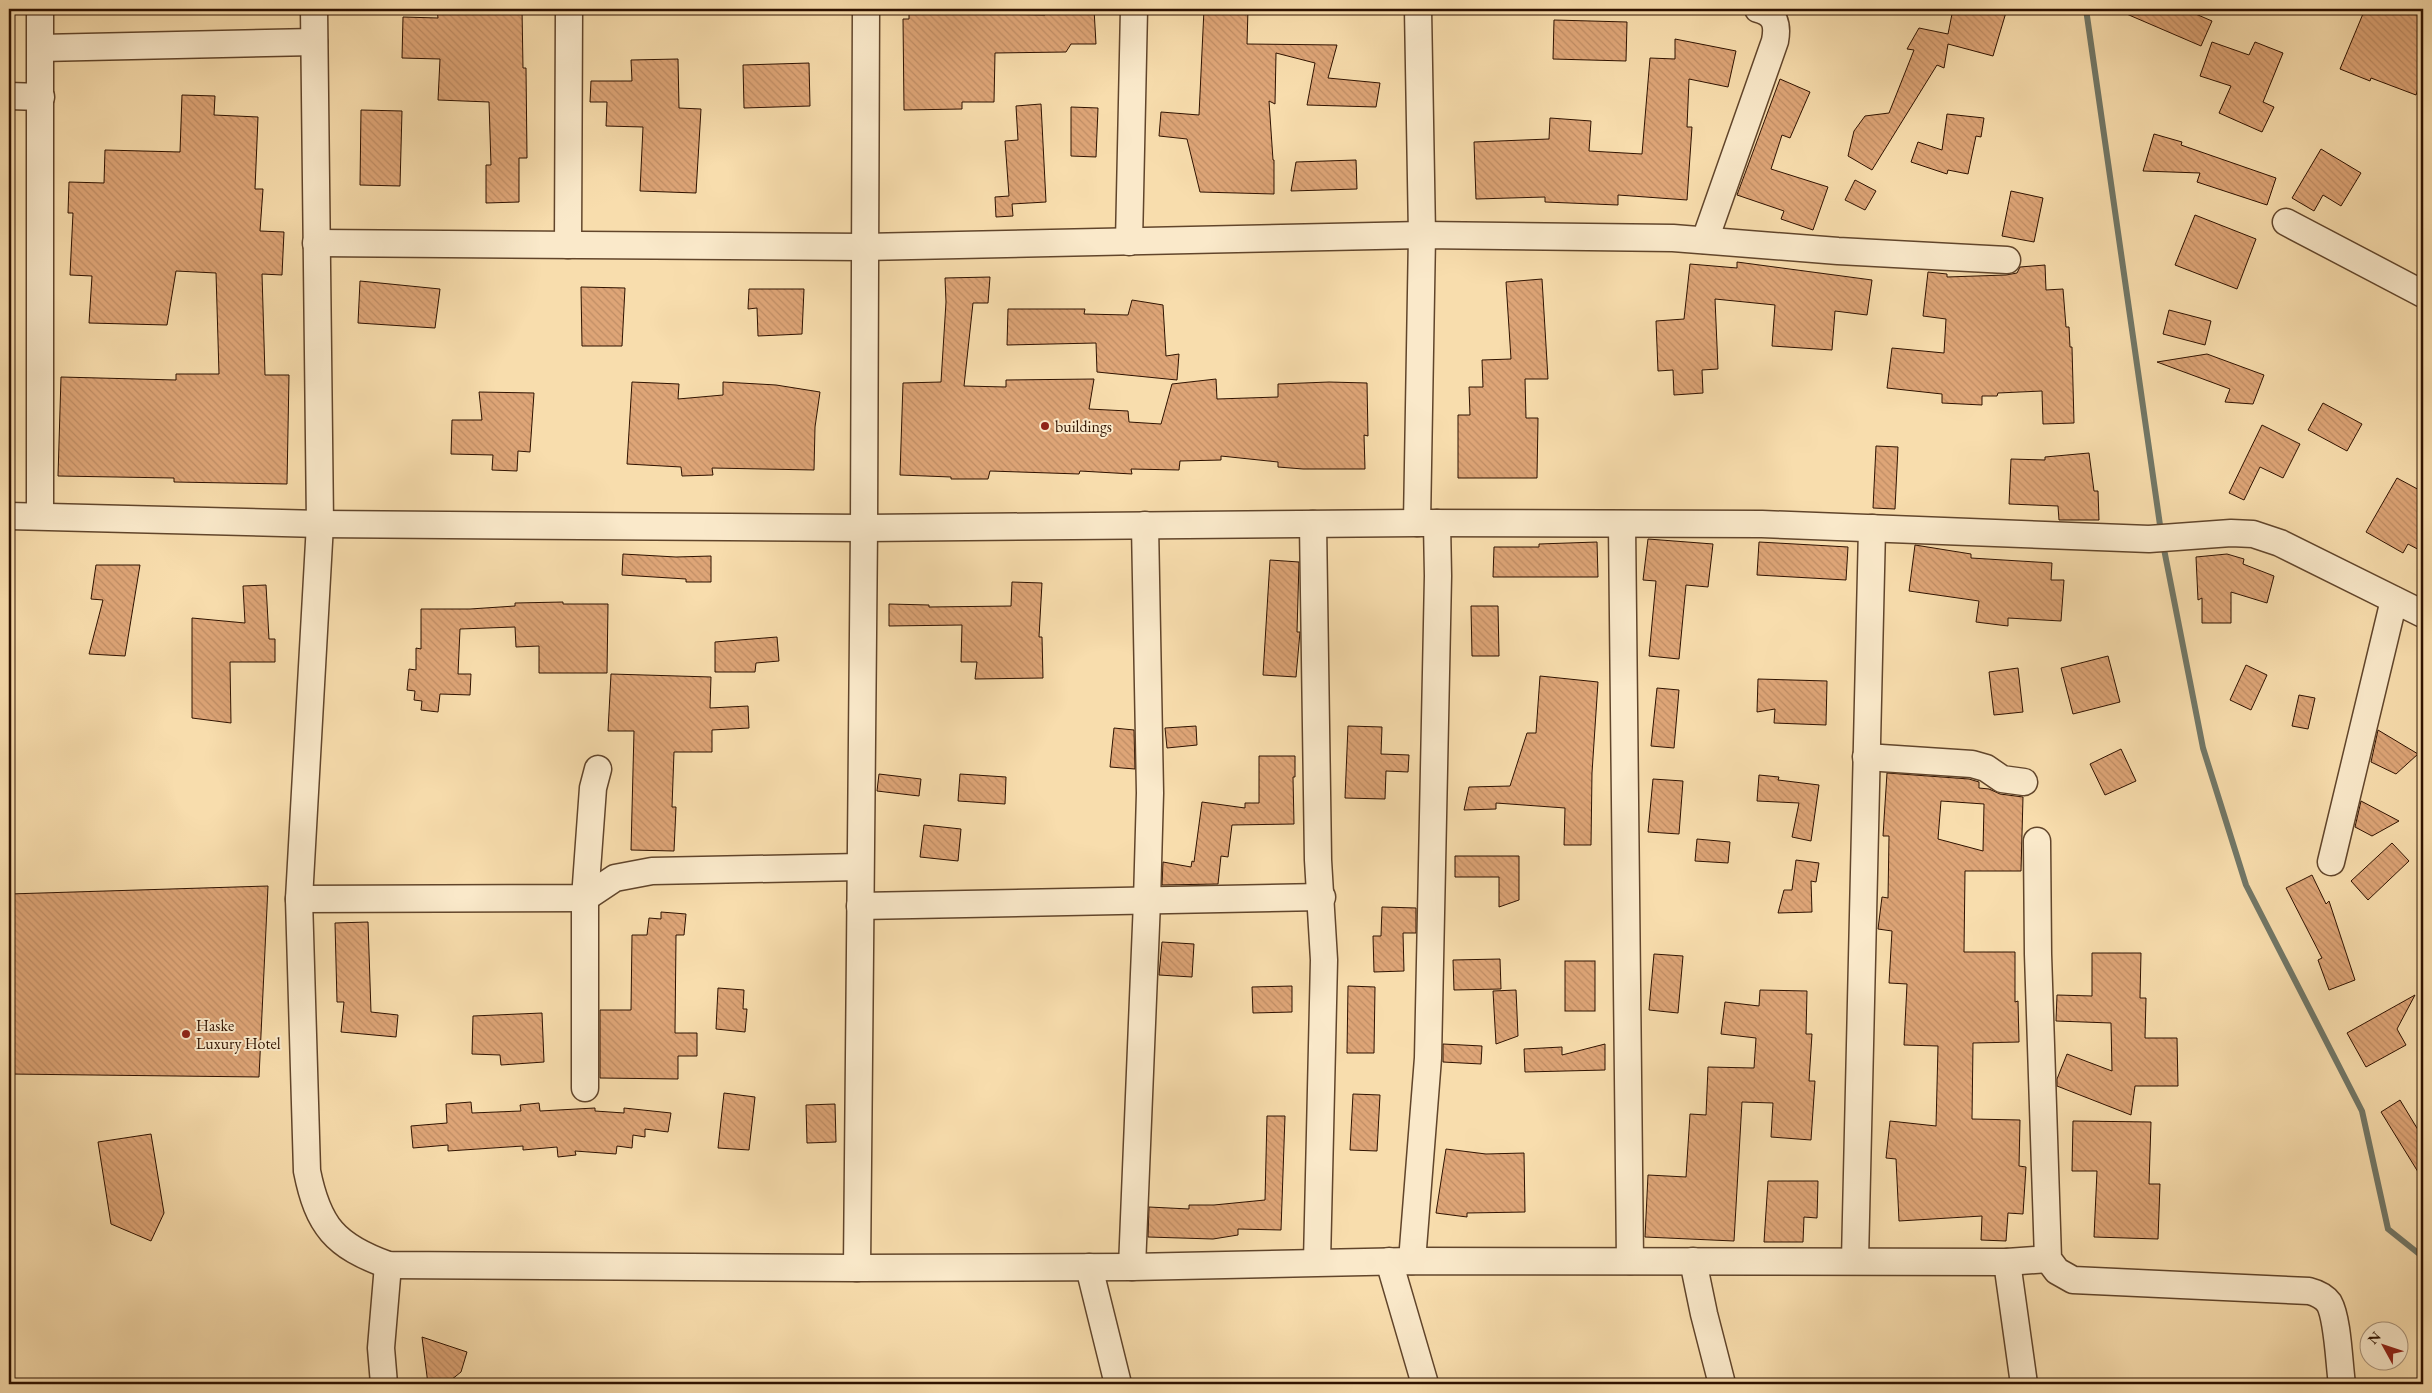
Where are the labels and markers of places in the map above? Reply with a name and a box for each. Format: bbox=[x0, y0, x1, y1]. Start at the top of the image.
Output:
place label: buildings bbox=[1055, 416, 1112, 437]
marker: buildings bbox=[1039, 420, 1051, 432]
place label: Haske Luxury Hotel bbox=[196, 1015, 281, 1054]
marker: Haske Luxury Hotel bbox=[180, 1028, 192, 1040]

